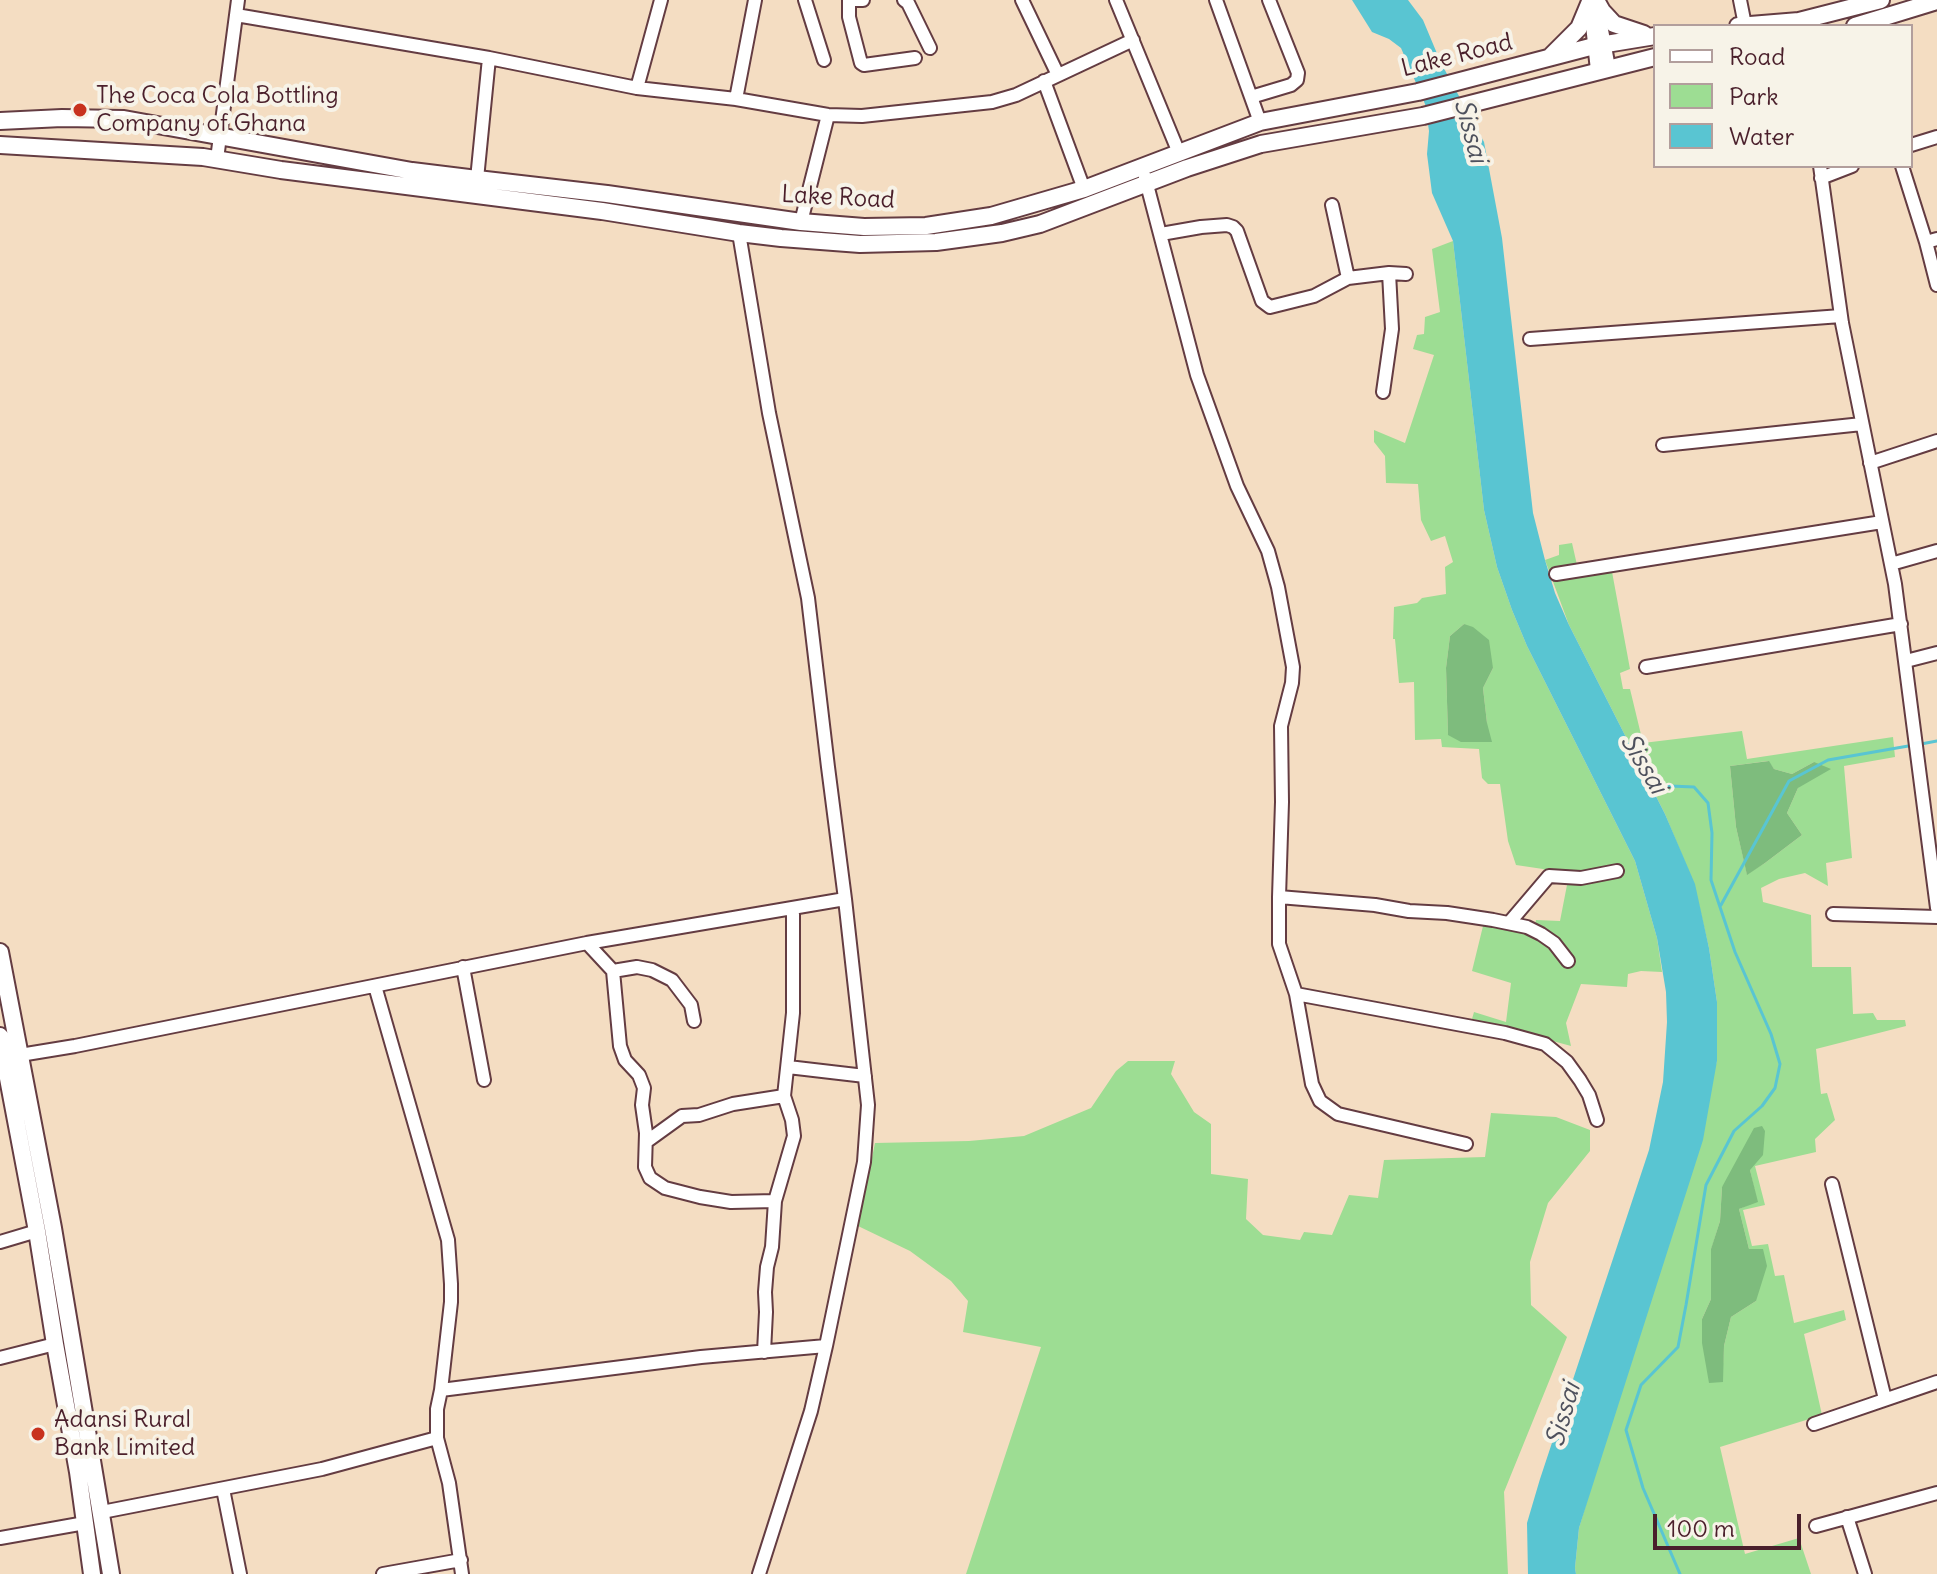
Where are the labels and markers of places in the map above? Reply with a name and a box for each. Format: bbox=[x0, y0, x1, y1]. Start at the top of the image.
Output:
place label: The Coca Cola Bottling Company of Ghana bbox=[96, 82, 339, 138]
marker: The Coca Cola Bottling Company of Ghana bbox=[71, 101, 89, 119]
place label: Adansi Rural Bank Limited bbox=[54, 1406, 195, 1462]
marker: Adansi Rural Bank Limited bbox=[29, 1425, 47, 1443]

